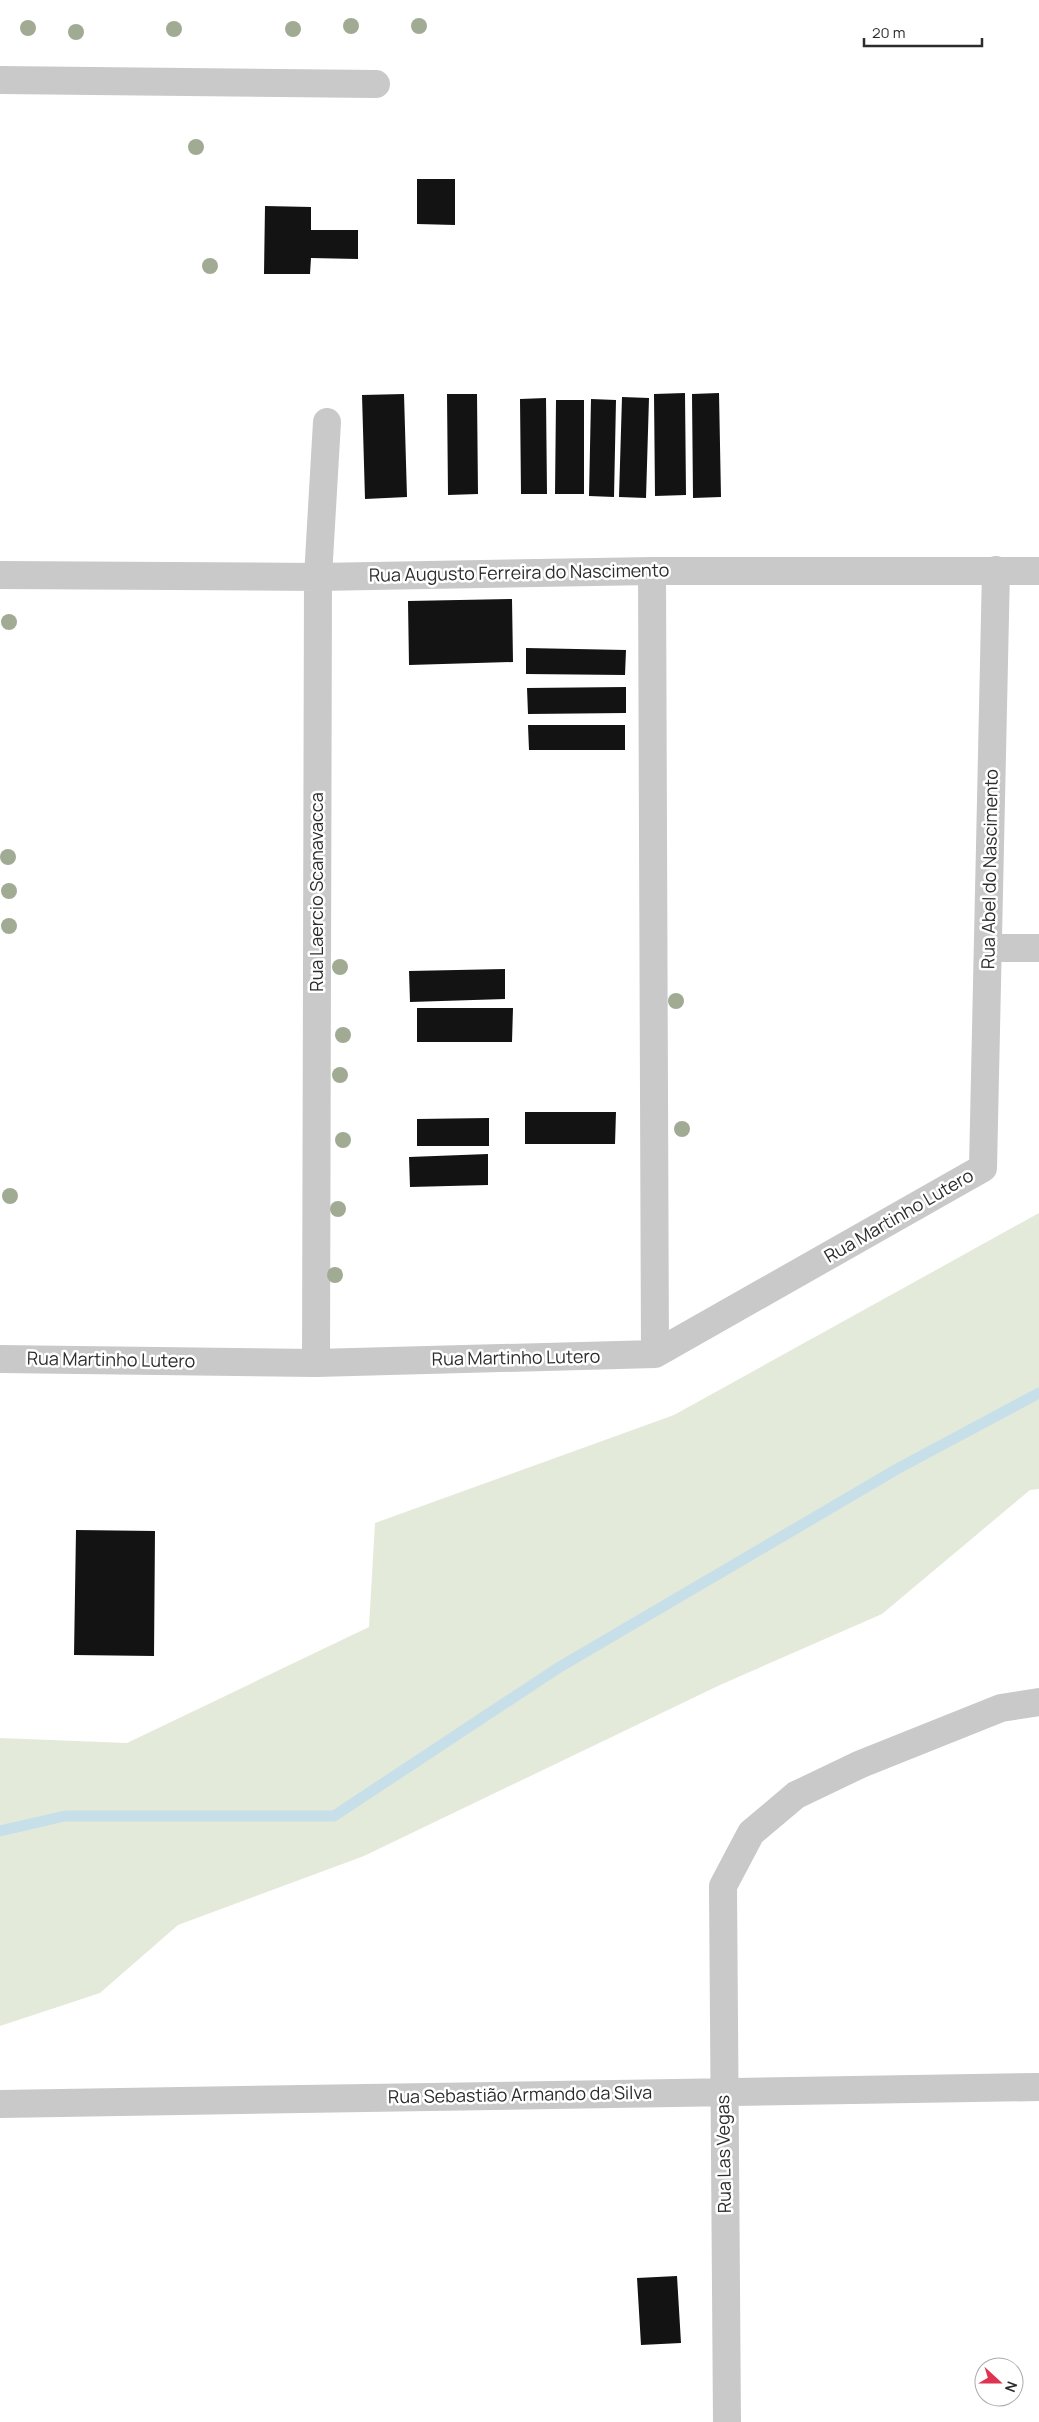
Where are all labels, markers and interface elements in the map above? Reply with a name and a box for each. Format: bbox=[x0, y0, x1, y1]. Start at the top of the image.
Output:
scale bar bbox=[864, 15, 982, 47]
text: 20 m bbox=[872, 22, 905, 43]
street label: Rua Augusto Ferreira do Nascimento bbox=[369, 557, 669, 587]
street label: Rua Abel do Nascimento bbox=[975, 769, 1003, 969]
street label: Rua Laercio Scanavacca bbox=[304, 792, 328, 992]
street label: Rua Martinho Lutero bbox=[820, 1163, 977, 1268]
street label: Rua Martinho Lutero bbox=[432, 1344, 600, 1370]
street label: Rua Martinho Lutero bbox=[27, 1346, 195, 1372]
street label: Rua Sebastião Armando da Silva bbox=[388, 2080, 652, 2108]
street label: Rua Las Vegas bbox=[710, 2095, 736, 2213]
north arrow bbox=[974, 2357, 1024, 2407]
text: N bbox=[1001, 2379, 1022, 2395]

